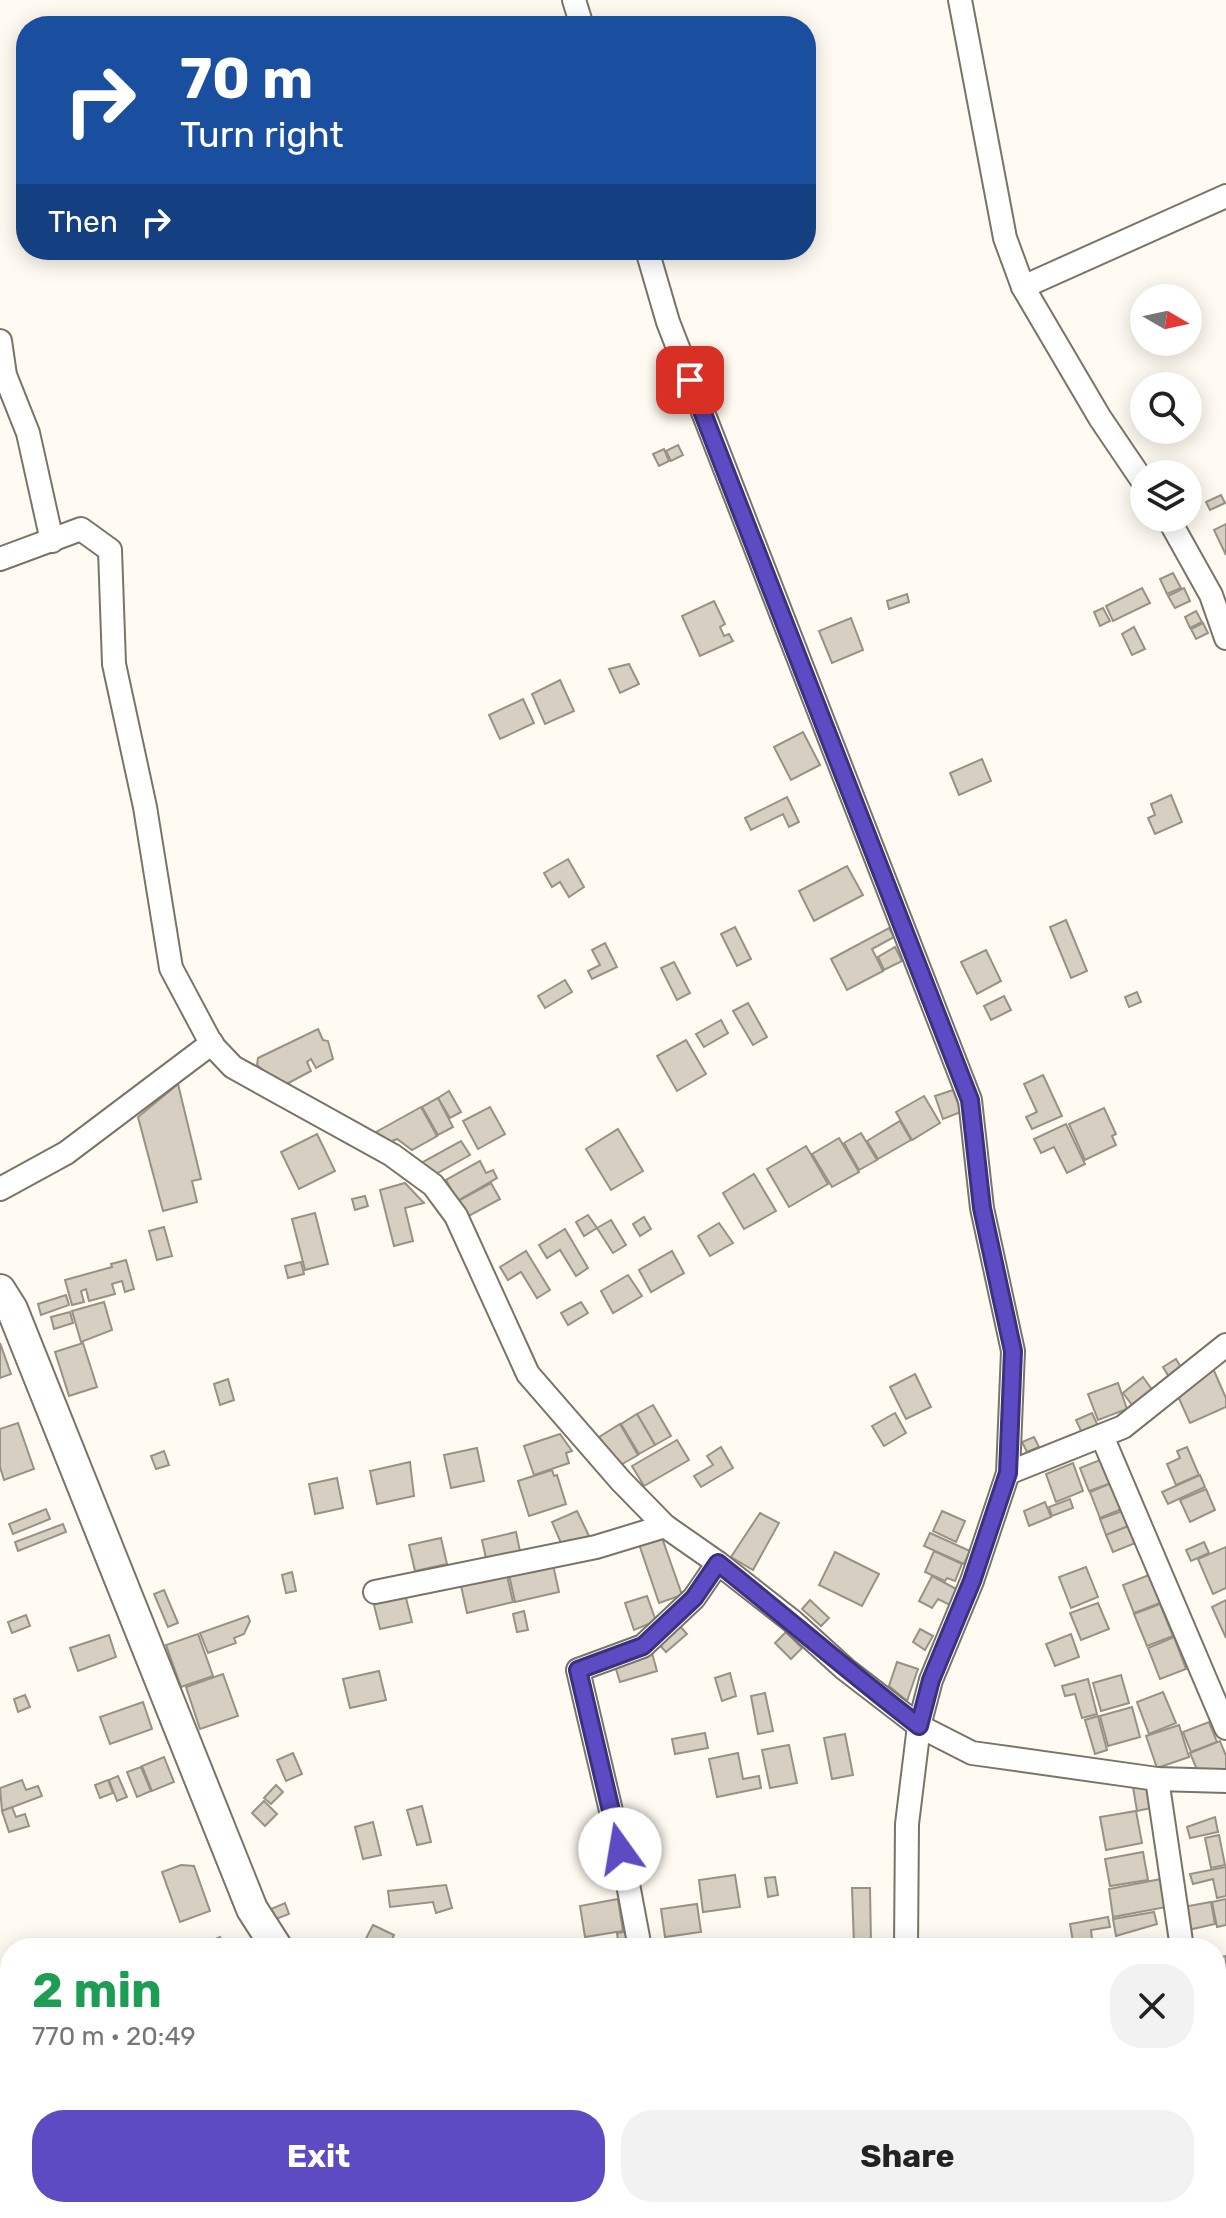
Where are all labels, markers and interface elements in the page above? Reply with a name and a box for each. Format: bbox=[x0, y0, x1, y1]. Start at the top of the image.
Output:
text: 70 m bbox=[180, 46, 313, 112]
icon: right bbox=[48, 48, 152, 152]
text: Turn right bbox=[180, 113, 344, 156]
icon: right bbox=[134, 200, 178, 244]
text: Then bbox=[48, 204, 118, 240]
north arrow bbox=[1130, 284, 1202, 356]
map controls bbox=[1130, 284, 1202, 532]
pin bbox=[656, 346, 724, 414]
icon: arrive bbox=[668, 358, 712, 402]
button: search bbox=[1130, 372, 1202, 444]
button: layers bbox=[1130, 460, 1202, 532]
position arrow bbox=[578, 1807, 662, 1891]
text: 2 min bbox=[32, 1962, 162, 2019]
button: close bbox=[1110, 1964, 1194, 2048]
text: 770 m · 20:49 bbox=[32, 2021, 196, 2052]
button: Exit bbox=[32, 2110, 605, 2202]
button: Share bbox=[621, 2110, 1194, 2202]

